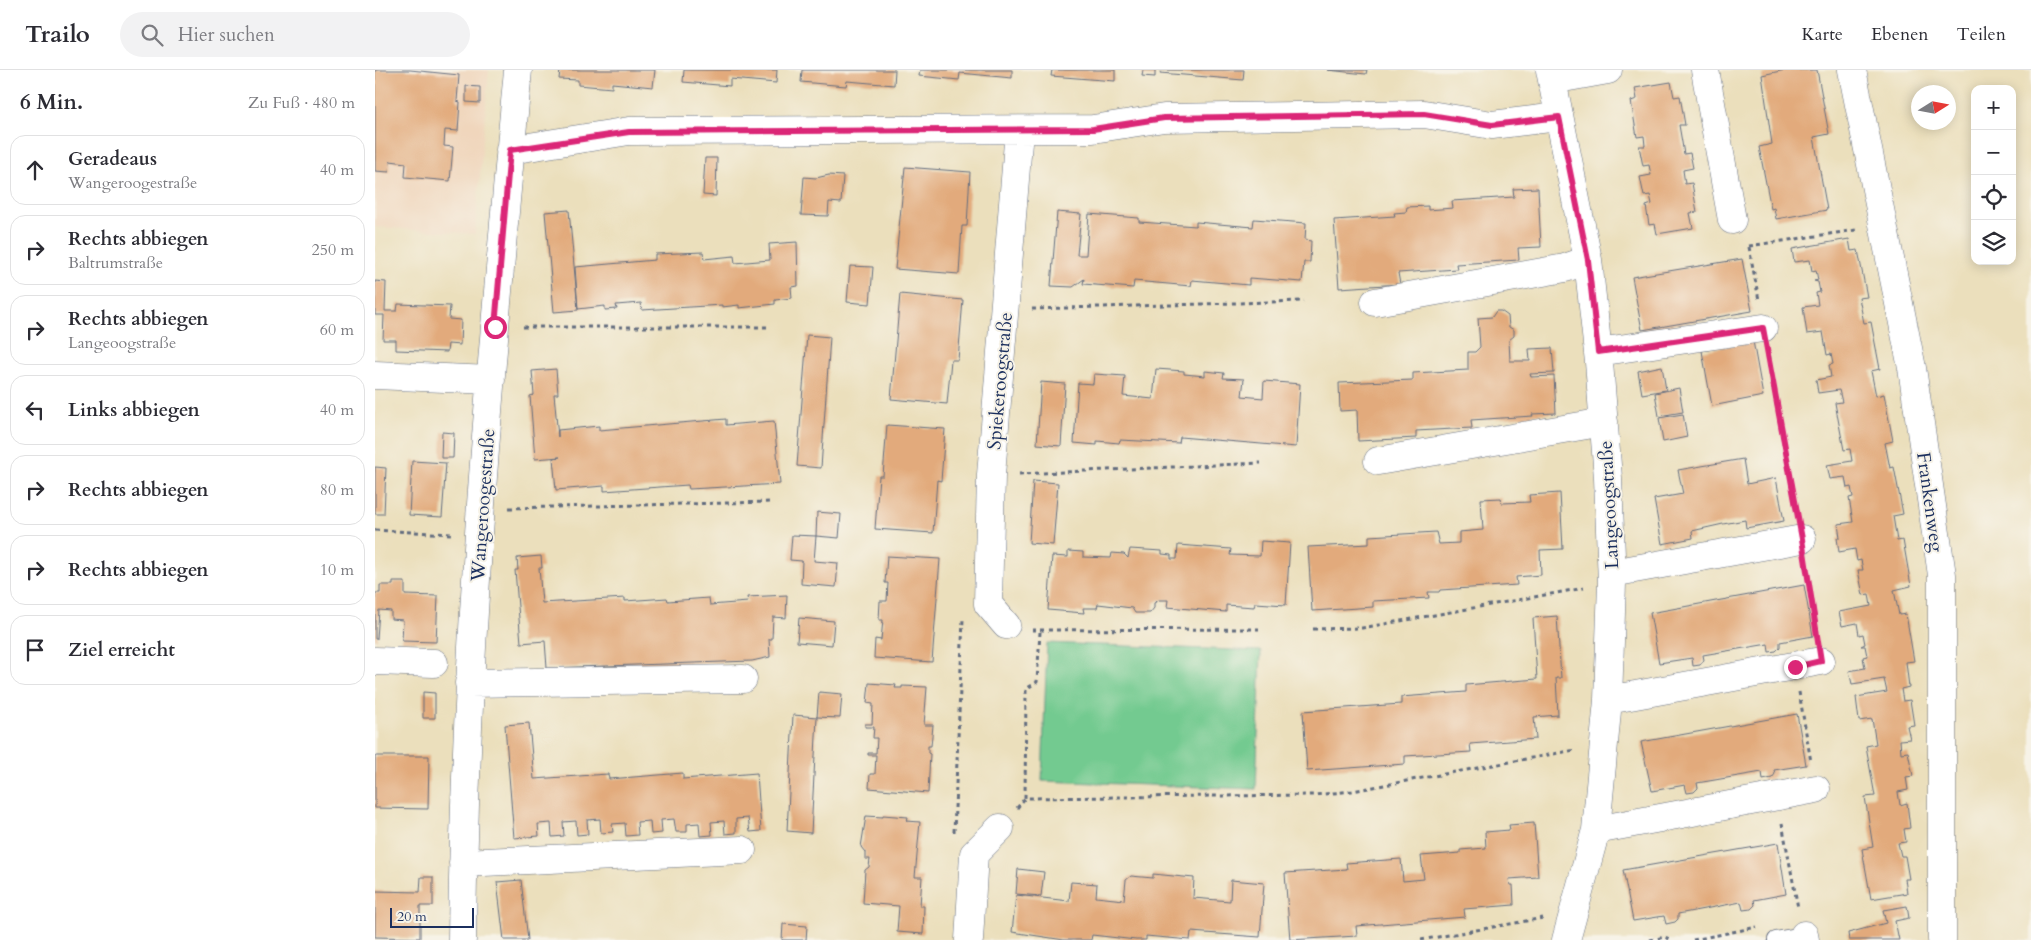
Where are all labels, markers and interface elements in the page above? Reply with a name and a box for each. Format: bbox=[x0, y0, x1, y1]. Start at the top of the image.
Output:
search box bbox=[120, 12, 470, 57]
text: Trailo bbox=[25, 18, 90, 51]
icon: search bbox=[138, 21, 166, 49]
text: Hier suchen bbox=[178, 22, 275, 48]
text: Karte bbox=[1801, 22, 1843, 47]
text: Ebenen bbox=[1871, 22, 1929, 47]
text: Teilen bbox=[1957, 22, 2006, 47]
north arrow bbox=[1911, 85, 1956, 130]
map controls bbox=[1971, 85, 2016, 265]
button: + bbox=[1971, 85, 2016, 130]
text: 6 Min. bbox=[20, 88, 83, 117]
text: Zu Fuß · 480 m bbox=[248, 92, 355, 114]
button: − bbox=[1971, 130, 2016, 175]
text: Geradeaus bbox=[68, 146, 157, 172]
icon: ahead bbox=[21, 156, 49, 184]
text: 40 m bbox=[320, 159, 354, 181]
text: Wangeroogestraße bbox=[68, 172, 197, 194]
button: locate bbox=[1971, 175, 2016, 220]
button: layers bbox=[1971, 220, 2016, 265]
text: Rechts abbiegen bbox=[68, 226, 209, 252]
icon: right bbox=[21, 236, 49, 264]
text: 250 m bbox=[312, 239, 354, 261]
text: Baltrumstraße bbox=[68, 252, 163, 274]
text: Rechts abbiegen bbox=[68, 306, 209, 332]
street label: Spiekeroogstraße bbox=[981, 311, 1019, 451]
icon: right bbox=[21, 316, 49, 344]
route start bbox=[484, 316, 507, 339]
text: 60 m bbox=[320, 319, 354, 341]
text: Langeoogstraße bbox=[68, 332, 176, 354]
icon: left bbox=[21, 396, 49, 424]
text: Links abbiegen bbox=[68, 397, 200, 423]
text: 40 m bbox=[320, 399, 354, 421]
street label: Wangeroogestraße bbox=[465, 428, 501, 584]
street label: Langeoogstraße bbox=[1593, 440, 1625, 570]
street label: Frankenweg bbox=[1910, 450, 1950, 554]
icon: right bbox=[21, 476, 49, 504]
text: Rechts abbiegen bbox=[68, 477, 209, 503]
text: 80 m bbox=[320, 479, 354, 501]
icon: right bbox=[21, 556, 49, 584]
text: Rechts abbiegen bbox=[68, 557, 209, 583]
text: 10 m bbox=[320, 559, 354, 581]
icon: arrive bbox=[21, 636, 49, 664]
text: Ziel erreicht bbox=[68, 637, 175, 663]
route end bbox=[1784, 656, 1807, 679]
scale bar bbox=[390, 905, 474, 928]
text: 20 m bbox=[397, 907, 427, 926]

